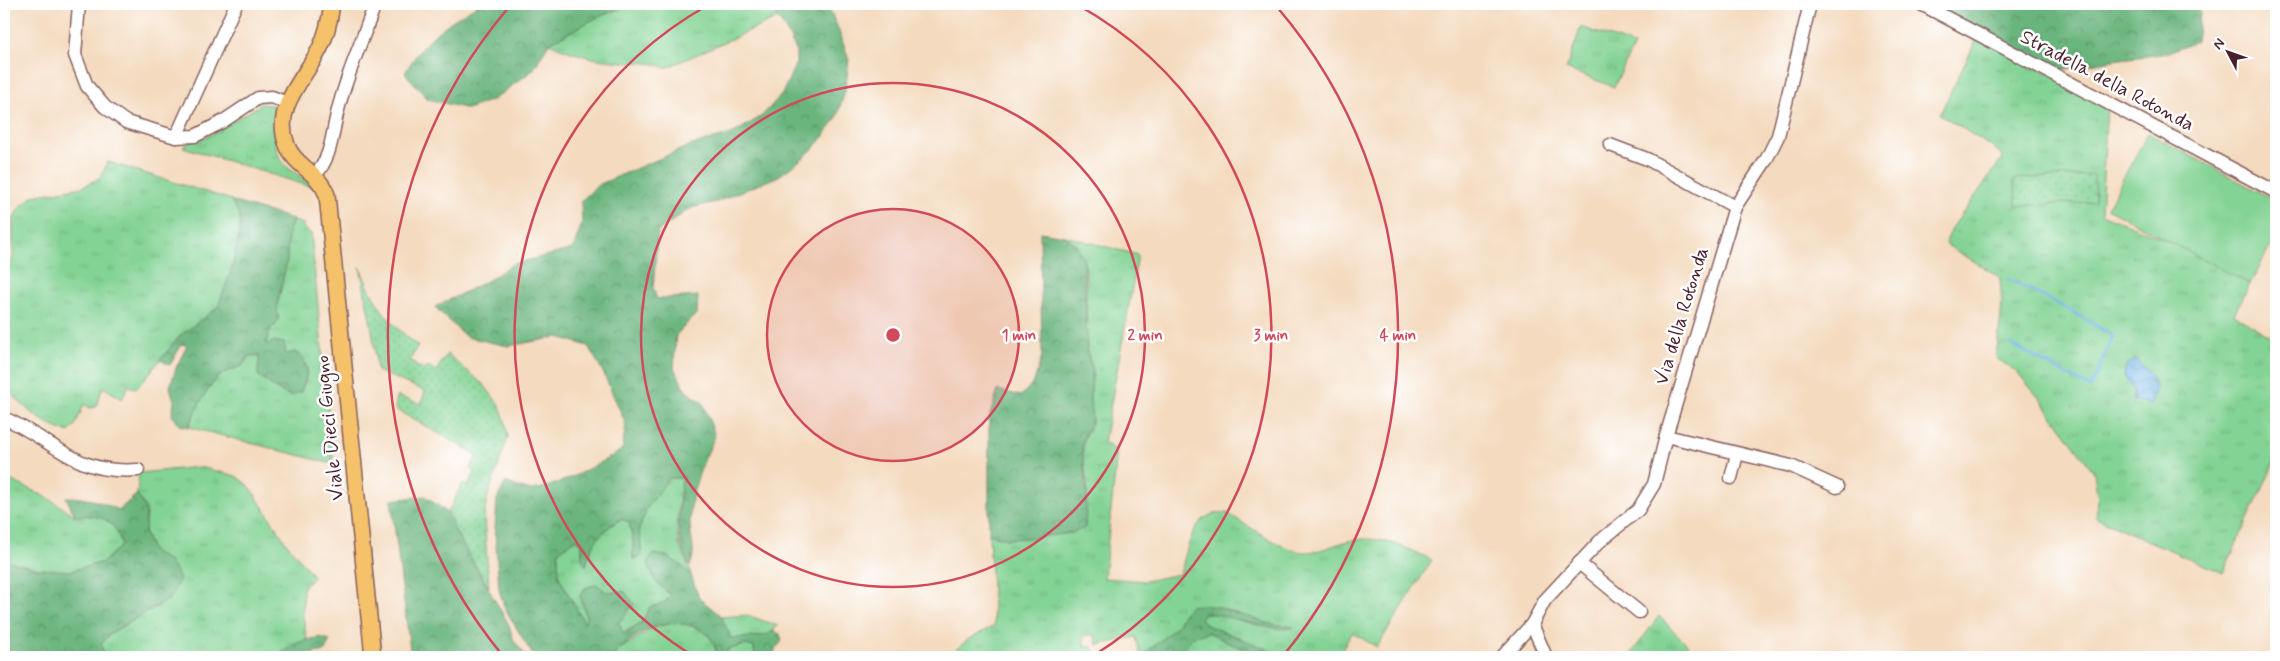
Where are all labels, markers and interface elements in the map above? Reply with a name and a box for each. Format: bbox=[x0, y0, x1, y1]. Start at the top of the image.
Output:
street label: Stradella della Rotonda bbox=[2015, 24, 2199, 138]
north arrow bbox=[2202, 28, 2252, 78]
text: N bbox=[2209, 35, 2229, 54]
street label: Via della Rotonda bbox=[1648, 244, 1716, 388]
centre of rings bbox=[884, 326, 902, 344]
text: 1 min bbox=[1002, 326, 1036, 346]
text: 2 min bbox=[1127, 326, 1163, 346]
text: 3 min bbox=[1254, 326, 1288, 346]
text: 4 min bbox=[1380, 326, 1416, 346]
street label: Viale Dieci Giugno bbox=[309, 354, 352, 502]

